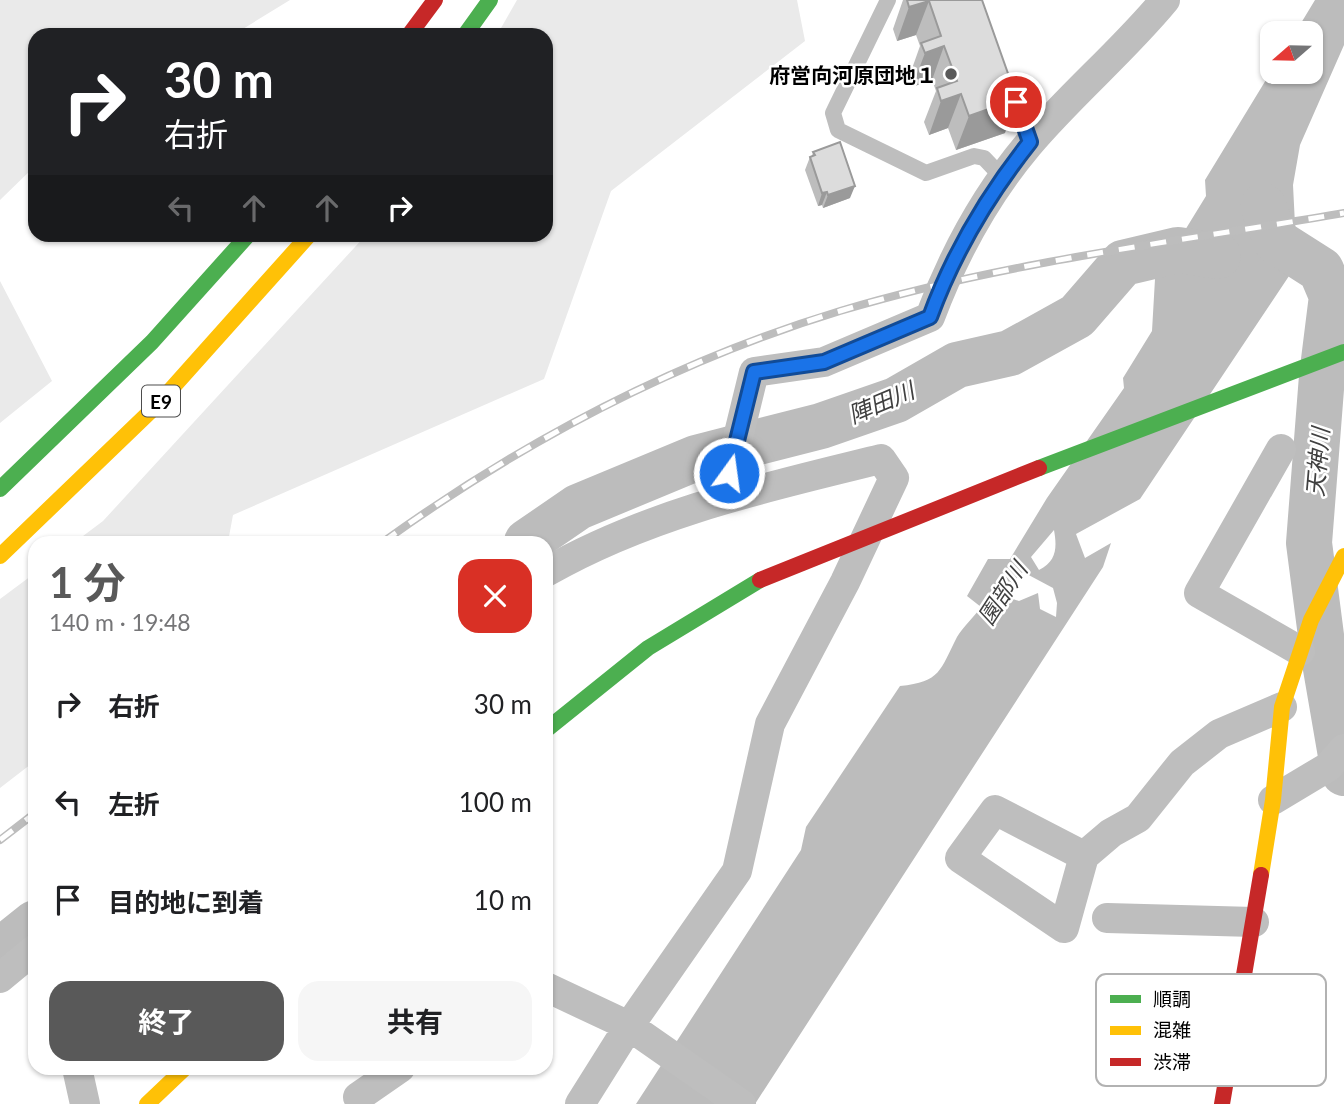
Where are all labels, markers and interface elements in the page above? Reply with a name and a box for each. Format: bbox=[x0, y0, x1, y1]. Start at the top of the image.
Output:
north arrow bbox=[1260, 21, 1323, 84]
map controls bbox=[1260, 21, 1323, 84]
text: 30 m bbox=[164, 50, 274, 108]
icon: right bbox=[49, 56, 140, 147]
place label: 府営向河原団地１ bbox=[769, 62, 937, 87]
marker: 府営向河原団地１ bbox=[943, 66, 959, 82]
pin bbox=[986, 72, 1046, 132]
icon: arrive bbox=[997, 83, 1035, 121]
text: 右折 bbox=[164, 114, 228, 153]
icon: left bbox=[162, 189, 200, 227]
icon: ahead bbox=[235, 189, 273, 227]
icon: ahead bbox=[308, 189, 346, 227]
icon: right bbox=[381, 189, 419, 227]
water label: 陣田川 bbox=[844, 374, 921, 428]
road number: E9 bbox=[142, 386, 180, 416]
water label: 天神川 bbox=[1300, 423, 1334, 498]
position arrow bbox=[692, 436, 766, 510]
water label: 園部川 bbox=[971, 554, 1034, 630]
text: 1 分 bbox=[49, 557, 126, 607]
button: close bbox=[458, 559, 532, 633]
text: 140 m · 19:48 bbox=[49, 608, 191, 636]
icon: right bbox=[49, 685, 87, 723]
text: 30 m bbox=[474, 688, 532, 720]
text: 右折 bbox=[108, 690, 160, 722]
icon: left bbox=[49, 783, 87, 821]
text: 100 m bbox=[459, 786, 532, 818]
text: 左折 bbox=[108, 788, 160, 820]
icon: arrive bbox=[49, 881, 87, 919]
text: 10 m bbox=[474, 884, 532, 916]
text: 目的地に到着 bbox=[108, 886, 264, 918]
legend bbox=[1096, 974, 1326, 1086]
button: 終了 bbox=[49, 981, 284, 1061]
button: 共有 bbox=[298, 981, 532, 1061]
text: 順調 bbox=[1153, 987, 1191, 1010]
text: 混雑 bbox=[1153, 1018, 1191, 1041]
text: 渋滞 bbox=[1153, 1050, 1191, 1073]

